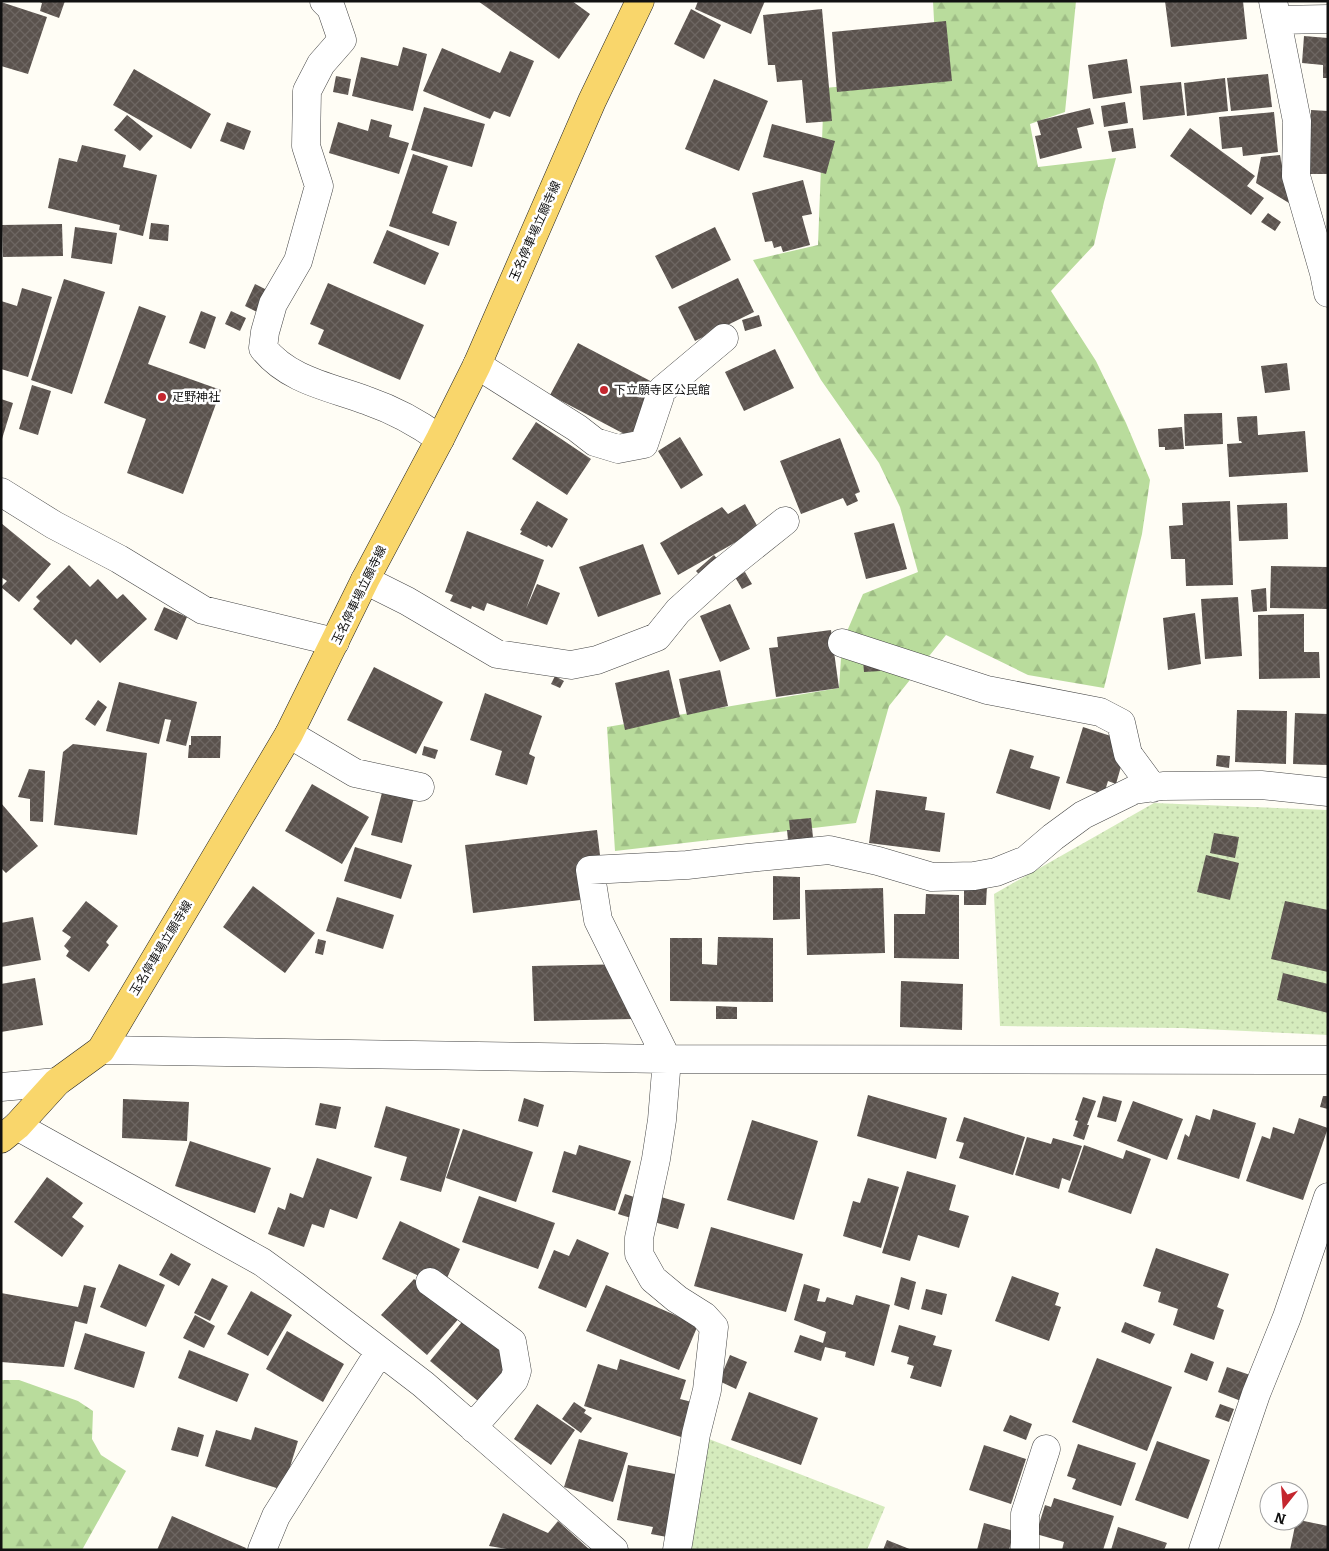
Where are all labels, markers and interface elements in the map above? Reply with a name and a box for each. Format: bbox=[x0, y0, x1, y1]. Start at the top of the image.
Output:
street label: 玉名停車場立願寺線 bbox=[507, 179, 563, 283]
place label: 下立願寺区公民館 bbox=[614, 383, 710, 397]
marker: 下立願寺区公民館 bbox=[598, 384, 610, 396]
place label: 疋野神社 bbox=[172, 390, 220, 404]
marker: 疋野神社 bbox=[156, 391, 168, 403]
street label: 玉名停車場立願寺線 bbox=[329, 543, 389, 647]
street label: 玉名停車場立願寺線 bbox=[127, 898, 195, 998]
north arrow bbox=[1259, 1481, 1309, 1531]
text: N bbox=[1273, 1508, 1288, 1528]

